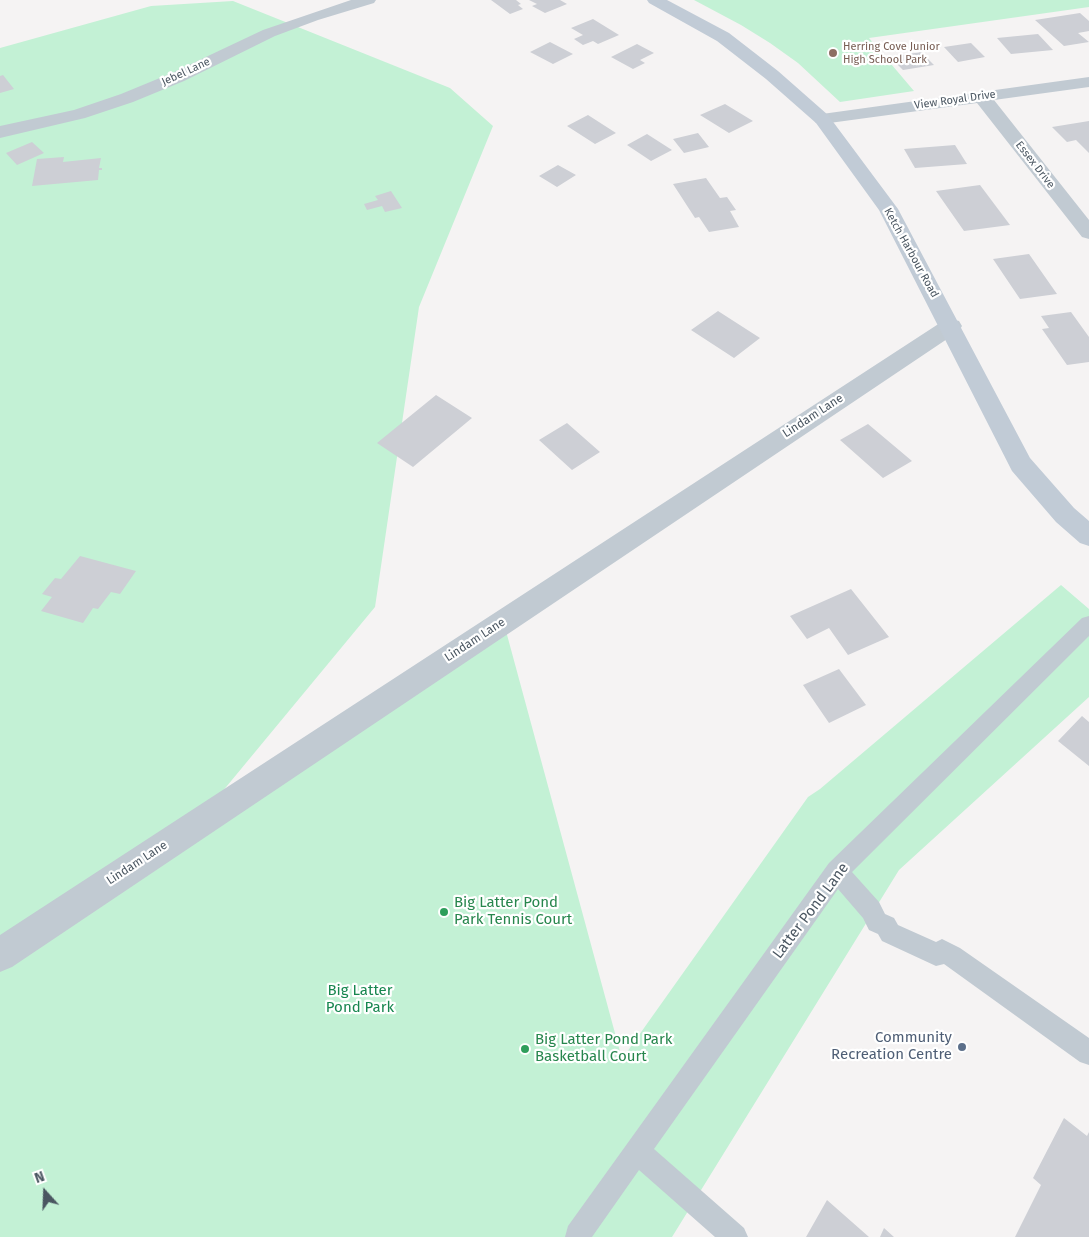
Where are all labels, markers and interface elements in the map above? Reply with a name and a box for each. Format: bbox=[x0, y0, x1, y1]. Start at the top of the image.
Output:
place label: Herring Cove Junior High School Park bbox=[843, 40, 940, 66]
marker: Herring Cove Junior High School Park bbox=[827, 47, 839, 59]
street label: Jebel Lane bbox=[160, 55, 212, 89]
street label: View Royal Drive bbox=[914, 88, 996, 112]
street label: Essex Drive bbox=[1013, 139, 1057, 191]
street label: Ketch Harbour Road bbox=[881, 206, 941, 300]
street label: Lindam Lane bbox=[780, 391, 846, 441]
street label: Lindam Lane bbox=[442, 615, 508, 665]
street label: Lindam Lane bbox=[104, 838, 170, 888]
street label: Latter Pond Lane bbox=[769, 860, 853, 962]
place label: Big Latter Pond Park Tennis Court bbox=[454, 894, 572, 929]
marker: Big Latter Pond Park Tennis Court bbox=[438, 906, 450, 918]
park label: Big Latter Pond Park bbox=[326, 982, 394, 1017]
place label: Community Recreation Centre bbox=[831, 1029, 952, 1064]
place label: Big Latter Pond Park Basketball Court bbox=[535, 1031, 672, 1066]
marker: Community Recreation Centre bbox=[956, 1041, 968, 1053]
marker: Big Latter Pond Park Basketball Court bbox=[519, 1043, 531, 1055]
north arrow bbox=[20, 1167, 70, 1217]
text: N bbox=[32, 1168, 47, 1187]

